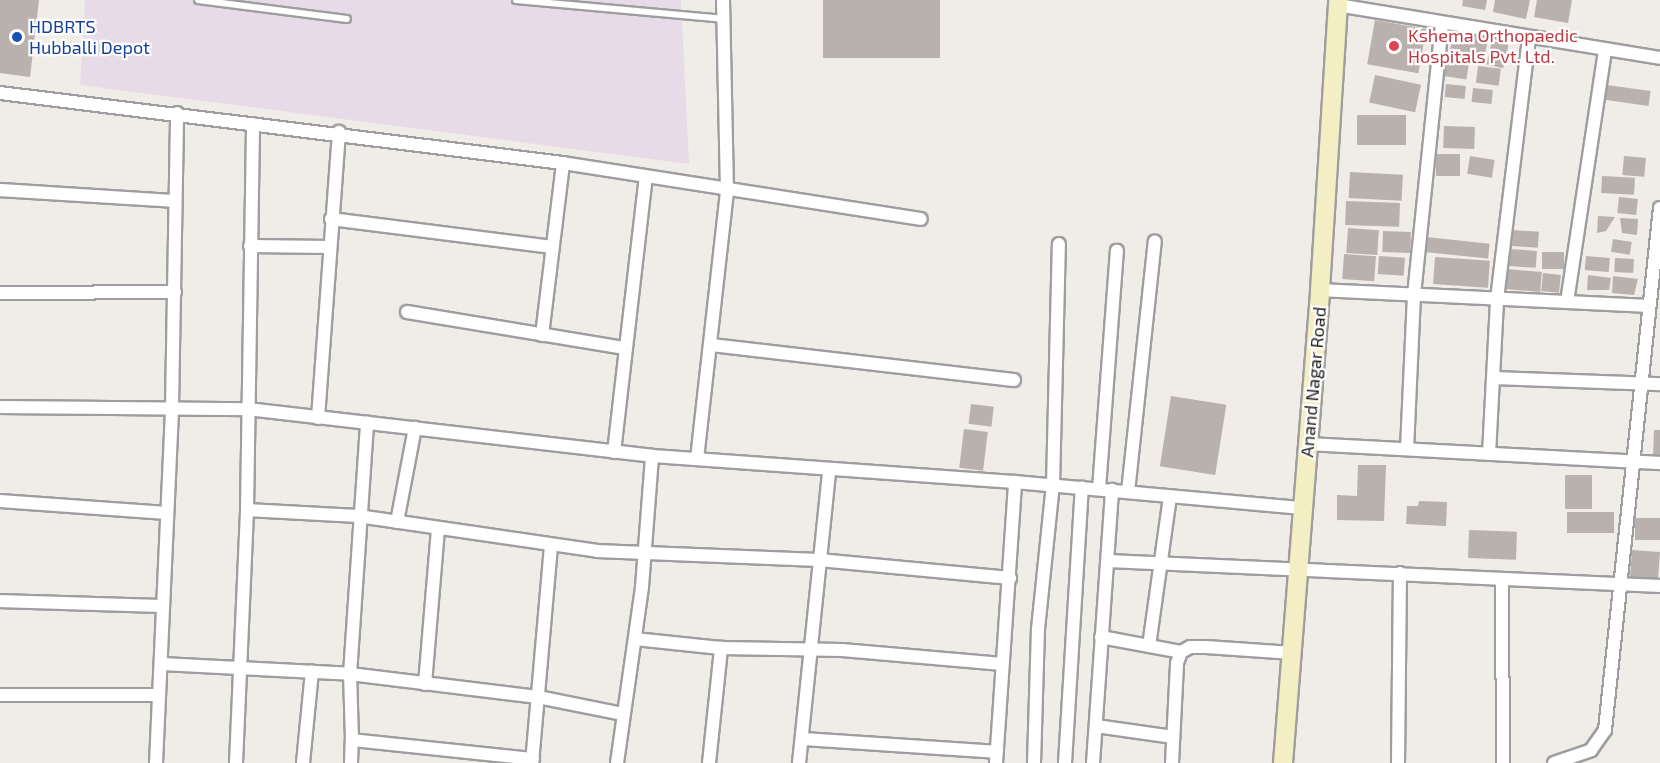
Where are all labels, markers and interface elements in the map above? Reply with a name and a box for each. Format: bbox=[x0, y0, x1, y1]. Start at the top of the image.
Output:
place label: HDBRTS Hubballi Depot bbox=[29, 16, 150, 58]
place label: Kshema Orthopaedic Hospitals Pvt. Ltd. bbox=[1408, 25, 1578, 68]
marker: HDBRTS Hubballi Depot bbox=[10, 30, 24, 44]
marker: Kshema Orthopaedic Hospitals Pvt. Ltd. bbox=[1385, 37, 1403, 55]
street label: Anand Nagar Road bbox=[1296, 306, 1330, 458]

